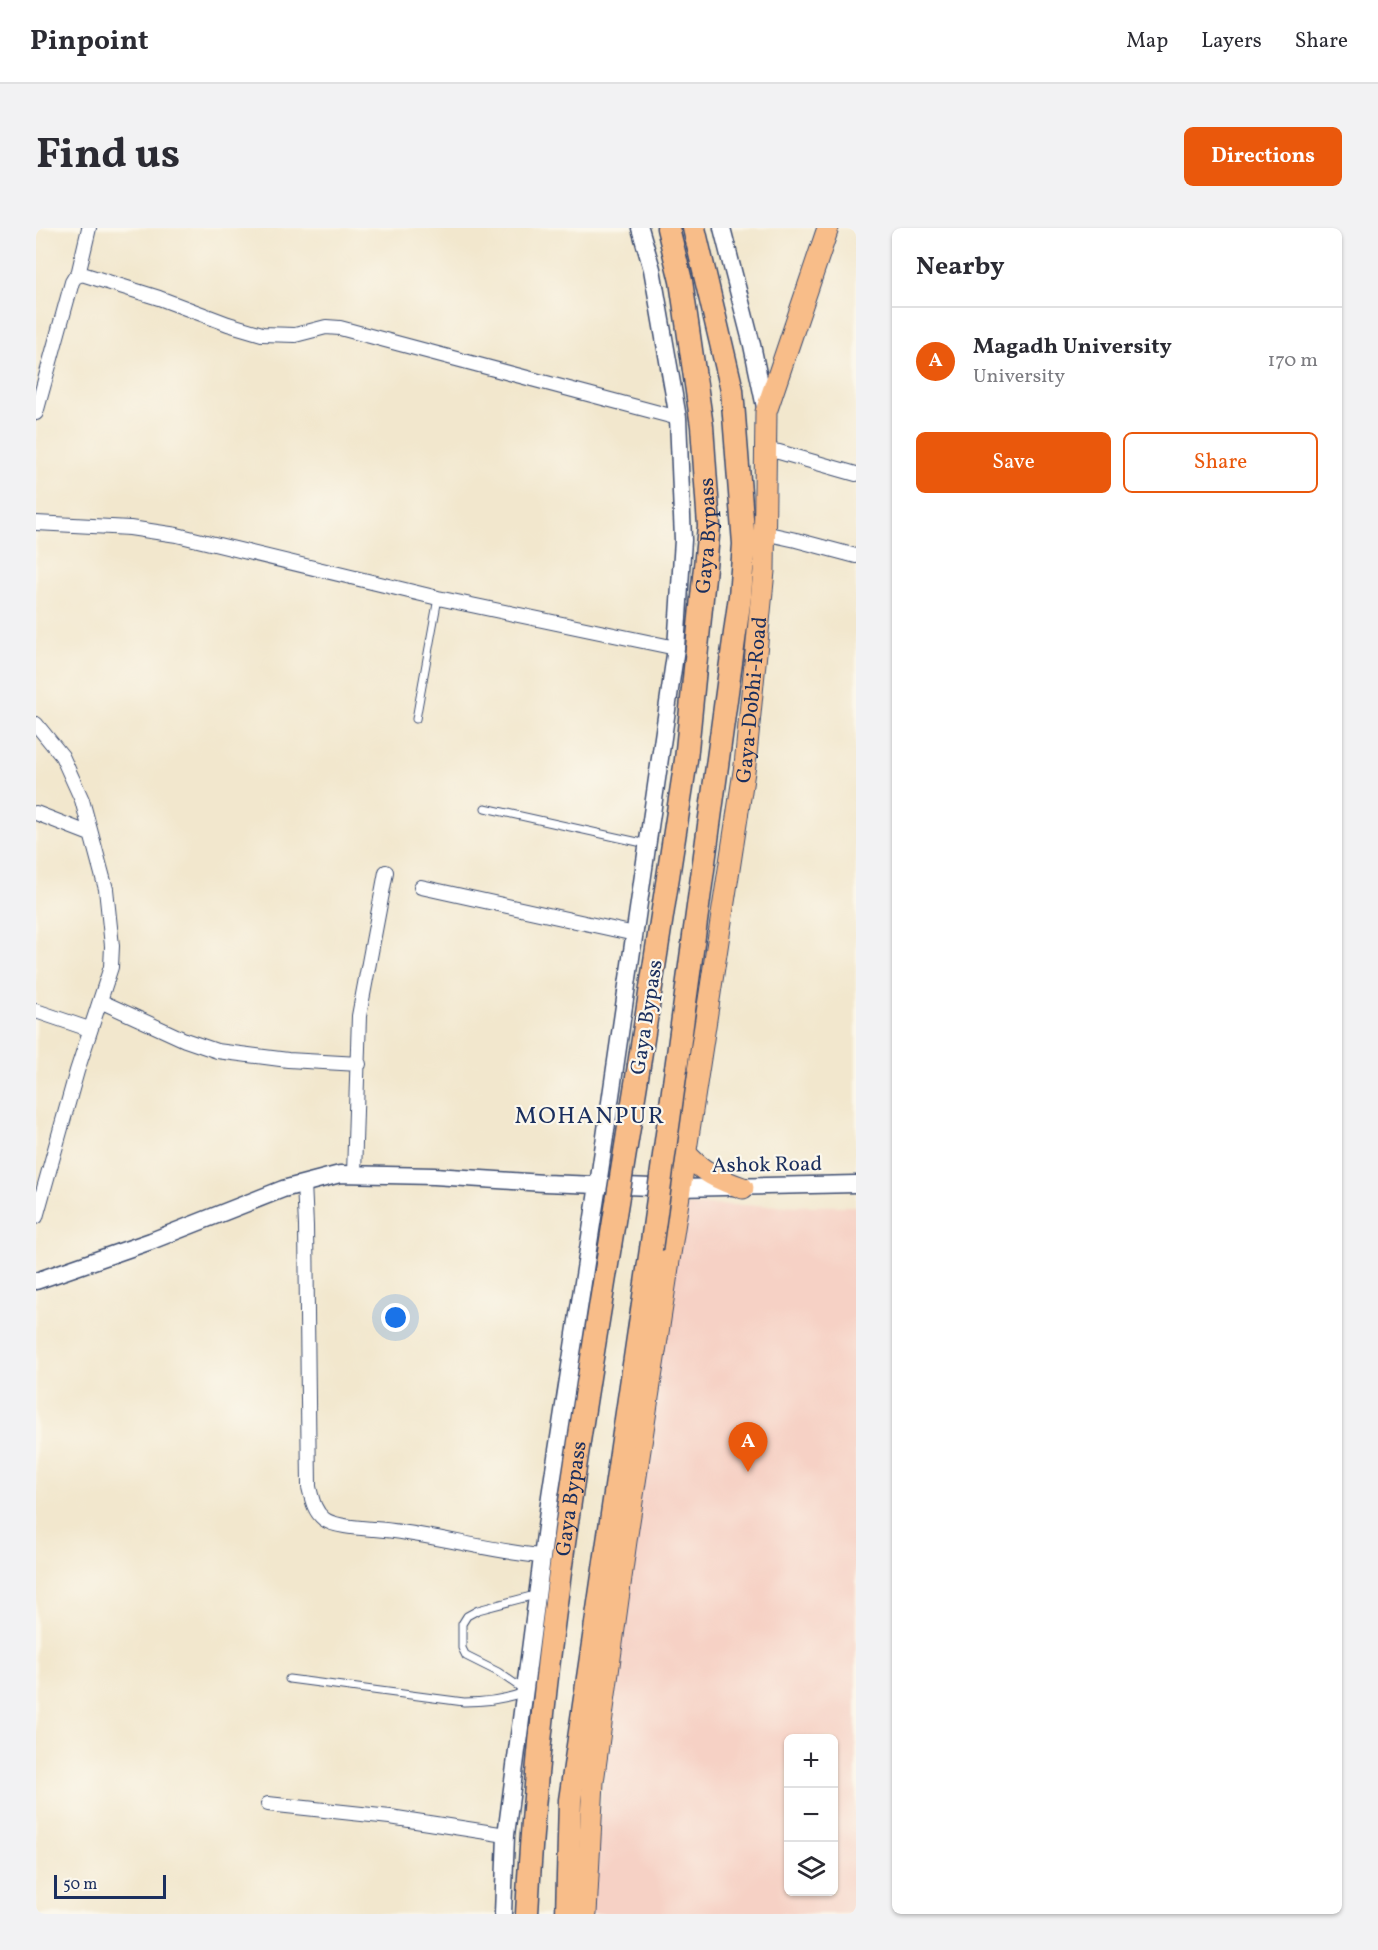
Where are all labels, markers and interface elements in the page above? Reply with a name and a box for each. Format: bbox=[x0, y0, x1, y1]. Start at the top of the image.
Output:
text: Pinpoint bbox=[30, 22, 148, 61]
text: Map bbox=[1126, 27, 1168, 56]
text: Layers bbox=[1201, 27, 1262, 56]
text: Share bbox=[1295, 27, 1348, 56]
text: Find us bbox=[36, 127, 180, 186]
button: Directions bbox=[1184, 127, 1342, 186]
text: Nearby bbox=[916, 249, 1005, 285]
text: Magadh University bbox=[973, 332, 1172, 363]
text: A bbox=[928, 347, 943, 375]
text: 170 m bbox=[1268, 347, 1318, 375]
text: University bbox=[973, 363, 1065, 391]
button: Save bbox=[916, 432, 1111, 493]
button: Share bbox=[1123, 432, 1318, 493]
street label: Gaya Bypass bbox=[689, 477, 725, 595]
street label: Gaya-Dobhi-Road bbox=[729, 615, 775, 785]
street label: Gaya Bypass bbox=[624, 958, 671, 1077]
district label: MOHANPUR bbox=[514, 1100, 666, 1134]
street label: Ashok Road bbox=[712, 1150, 822, 1181]
your location bbox=[381, 1303, 410, 1332]
pin: A bbox=[728, 1422, 768, 1472]
street label: Gaya Bypass bbox=[549, 1439, 595, 1558]
map controls bbox=[784, 1734, 838, 1896]
button: + bbox=[784, 1734, 838, 1788]
button: − bbox=[784, 1788, 838, 1842]
button: layers bbox=[784, 1842, 838, 1896]
scale bar bbox=[54, 1872, 166, 1900]
text: 50 m bbox=[63, 1874, 97, 1896]

